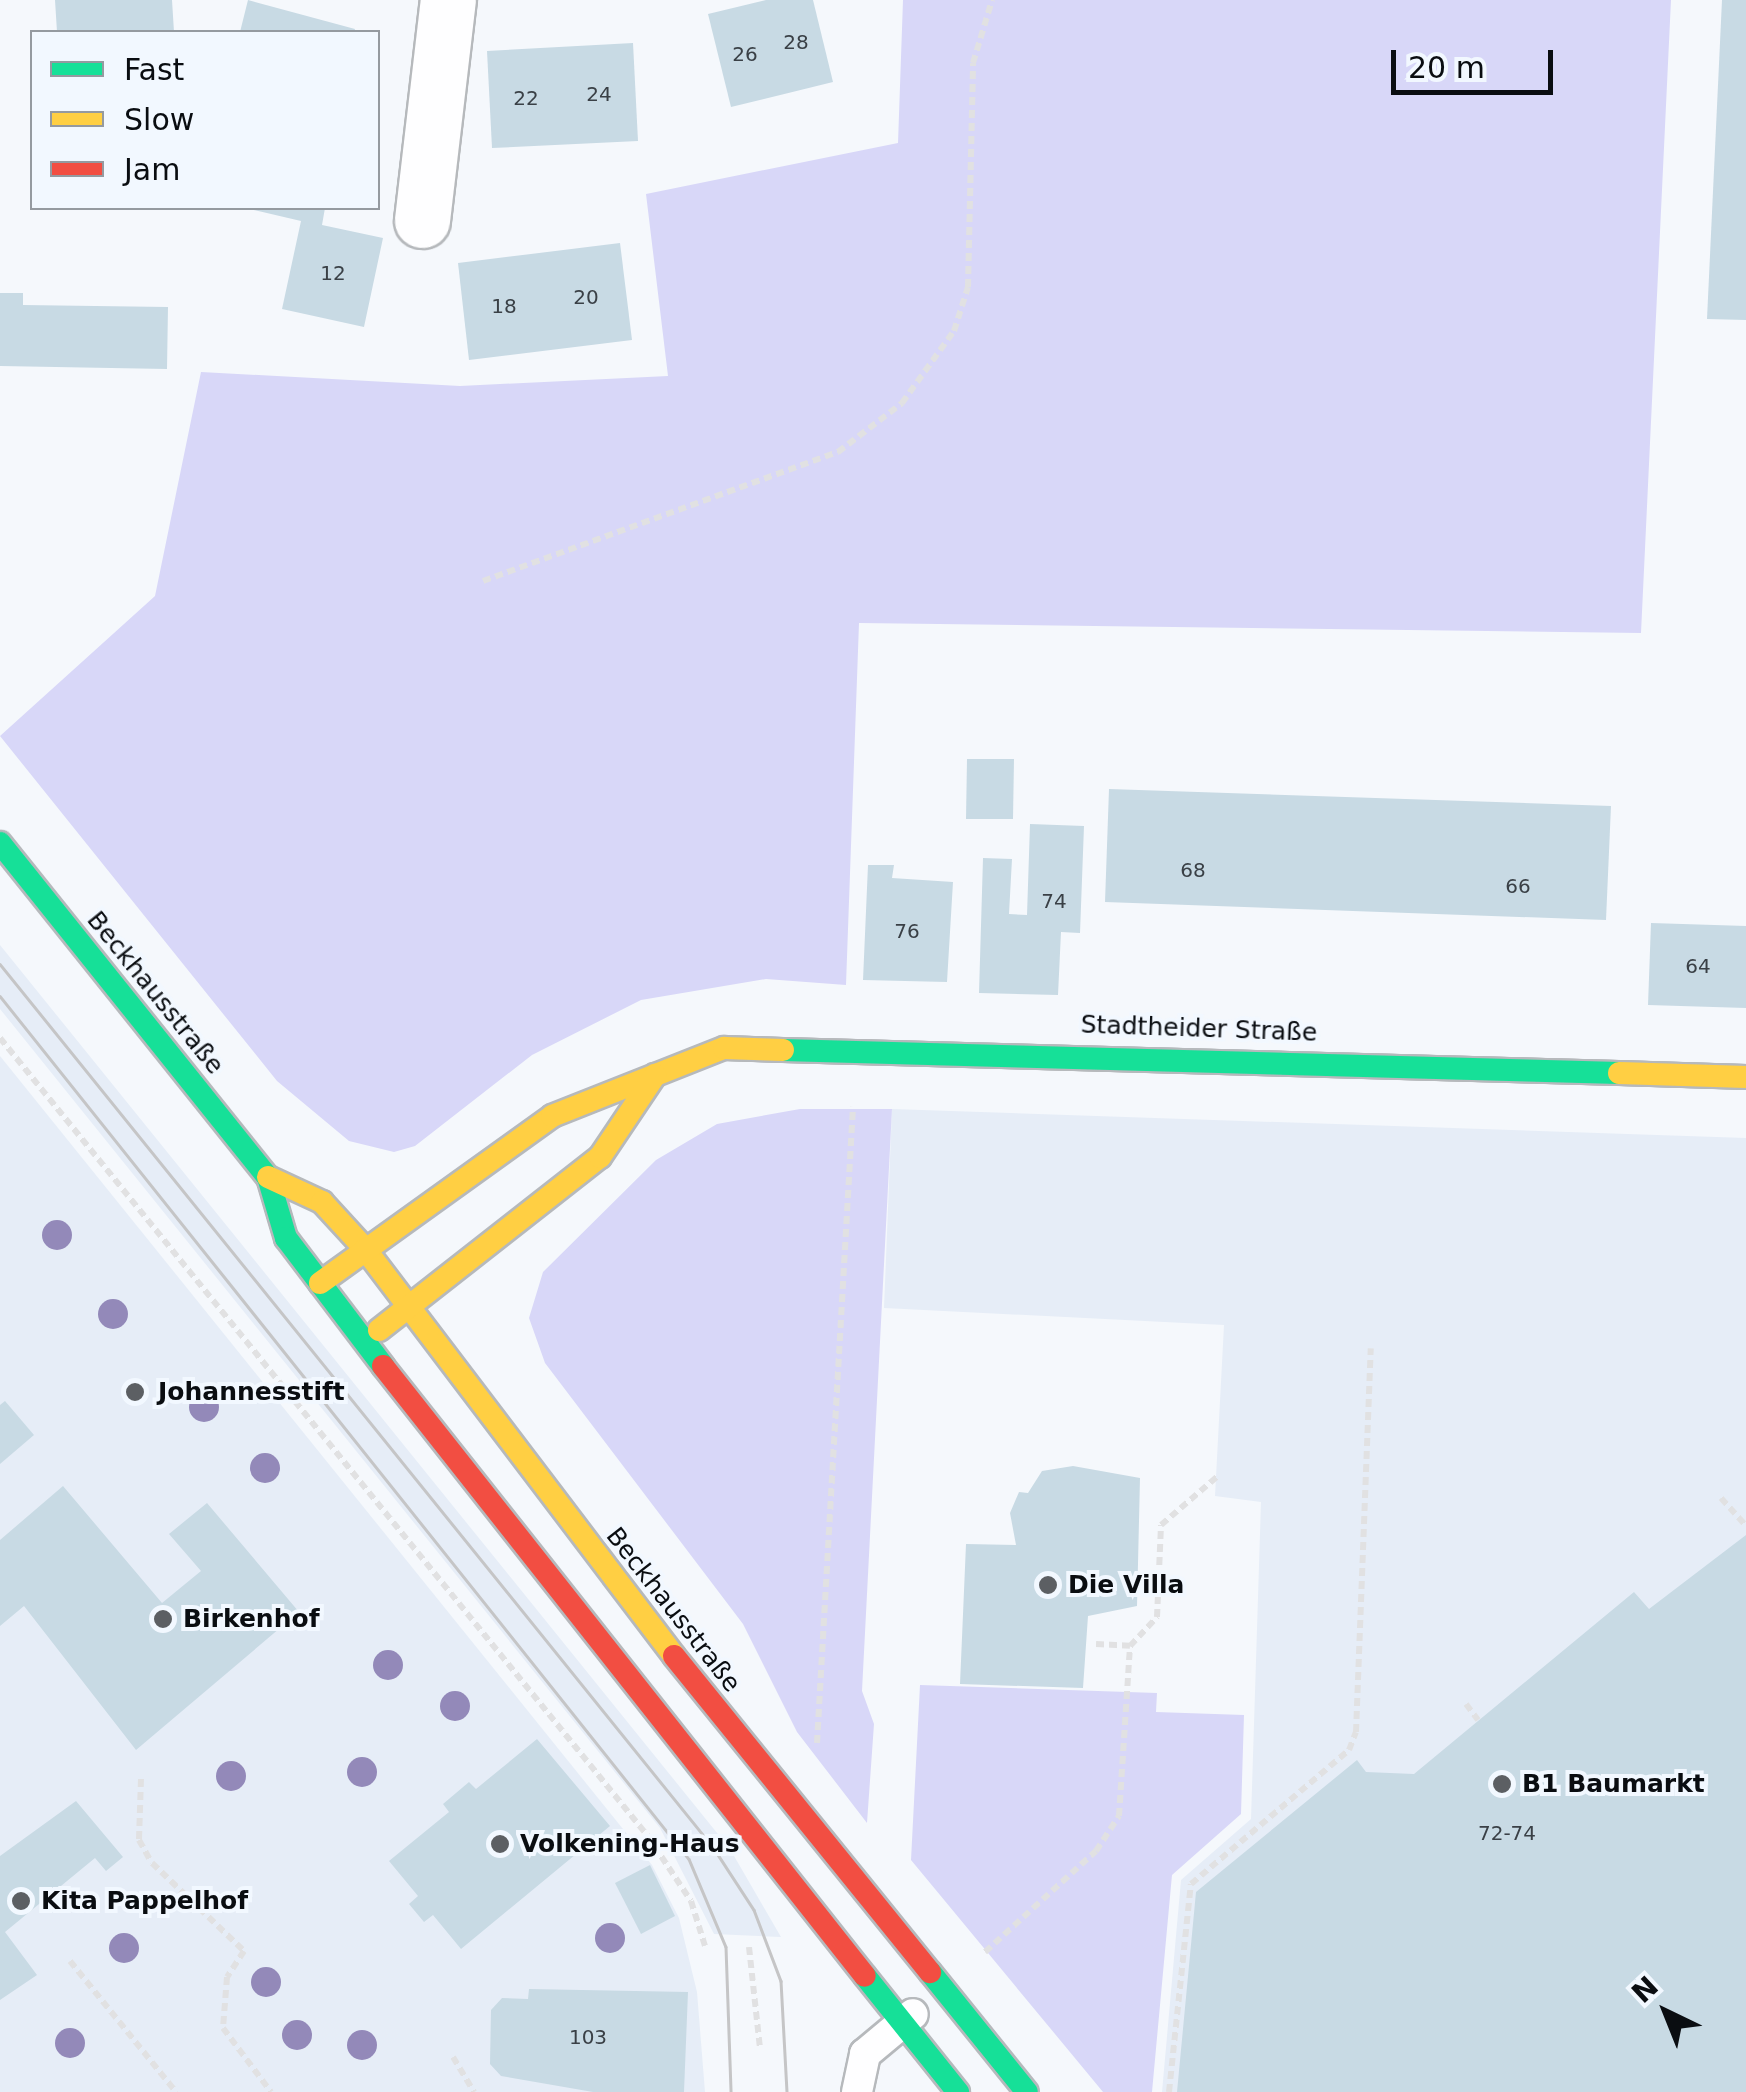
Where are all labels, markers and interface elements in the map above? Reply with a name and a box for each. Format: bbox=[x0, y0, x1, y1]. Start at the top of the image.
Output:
legend bbox=[30, 30, 380, 210]
house number: 28 bbox=[783, 30, 809, 54]
scale bar bbox=[1396, 30, 1558, 92]
house number: 26 bbox=[732, 42, 758, 66]
text: 20 m bbox=[1408, 50, 1485, 85]
text: Fast bbox=[124, 52, 184, 87]
house number: 24 bbox=[586, 82, 612, 106]
house number: 22 bbox=[513, 86, 539, 110]
text: Slow bbox=[124, 102, 194, 137]
text: Jam bbox=[124, 152, 180, 187]
house number: 12 bbox=[320, 261, 346, 285]
house number: 20 bbox=[573, 285, 599, 309]
house number: 18 bbox=[491, 294, 517, 318]
house number: 68 bbox=[1180, 858, 1206, 882]
house number: 66 bbox=[1505, 874, 1531, 898]
house number: 74 bbox=[1041, 889, 1067, 913]
street label: Beckhausstraße bbox=[80, 906, 230, 1080]
house number: 76 bbox=[894, 919, 920, 943]
house number: 64 bbox=[1685, 954, 1711, 978]
street label: Stadtheider Straße bbox=[1080, 1010, 1318, 1048]
place label: Johannesstift bbox=[158, 1377, 345, 1407]
marker: Johannesstift bbox=[122, 1379, 148, 1405]
street label: Beckhausstraße bbox=[600, 1522, 746, 1698]
place label: Die Villa bbox=[1068, 1570, 1184, 1600]
marker: Die Villa bbox=[1037, 1574, 1059, 1596]
place label: Birkenhof bbox=[183, 1604, 320, 1634]
marker: Birkenhof bbox=[152, 1608, 174, 1630]
place label: B1 Baumarkt bbox=[1522, 1769, 1705, 1799]
marker: B1 Baumarkt bbox=[1491, 1773, 1513, 1795]
house number: 72-74 bbox=[1478, 1821, 1536, 1845]
place label: Volkening-Haus bbox=[520, 1829, 740, 1859]
marker: Volkening-Haus bbox=[489, 1833, 511, 1855]
place label: Kita Pappelhof bbox=[41, 1886, 248, 1916]
marker: Kita Pappelhof bbox=[10, 1890, 32, 1912]
north arrow bbox=[1616, 1962, 1716, 2062]
text: N bbox=[1625, 1970, 1665, 2010]
house number: 103 bbox=[569, 2025, 607, 2049]

